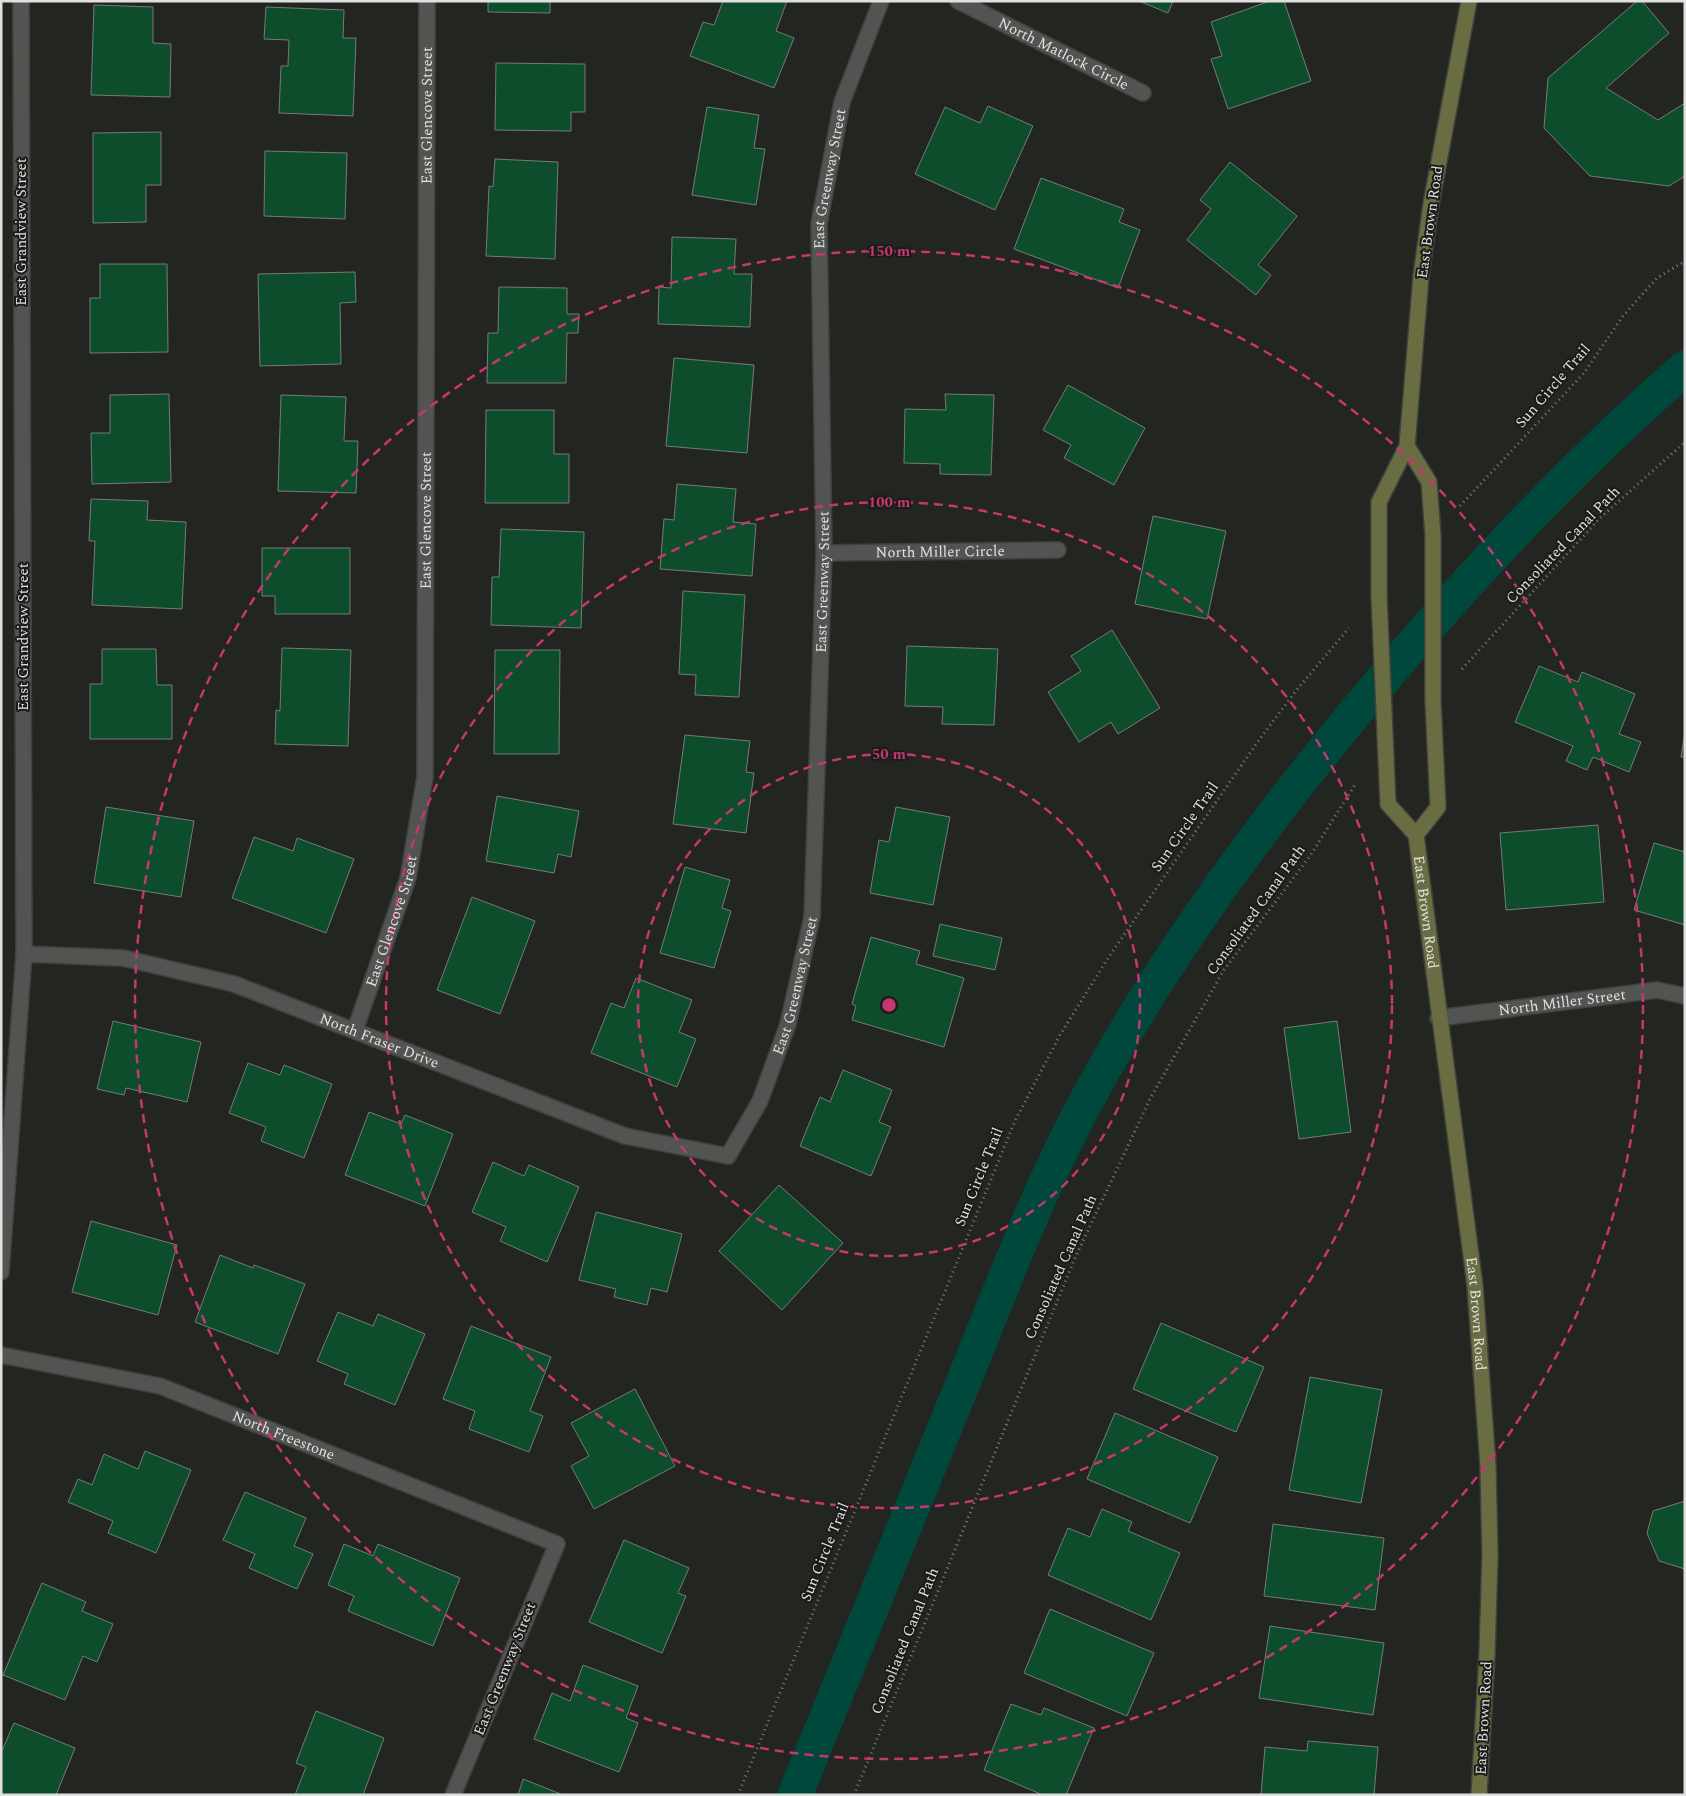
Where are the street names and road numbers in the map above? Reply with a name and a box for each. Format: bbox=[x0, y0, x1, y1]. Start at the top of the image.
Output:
street label: North Matlock Circle bbox=[994, 11, 1133, 96]
street label: East Glencove Street bbox=[415, 47, 438, 184]
street label: East Greenway Street bbox=[807, 107, 852, 249]
street label: East Grandview Street bbox=[10, 158, 33, 306]
street label: East Brown Road bbox=[1411, 164, 1449, 280]
street label: Sun Circle Trail bbox=[1510, 339, 1596, 433]
street label: East Glencove Street bbox=[414, 452, 437, 589]
street label: Consoliated Canal Path bbox=[1500, 481, 1626, 609]
street label: East Greenway Street bbox=[809, 511, 836, 653]
street label: North Miller Circle bbox=[875, 539, 1005, 564]
street label: East Grandview Street bbox=[12, 563, 35, 711]
street label: Sun Circle Trail bbox=[1145, 777, 1225, 877]
street label: Consoliated Canal Path bbox=[1201, 840, 1311, 980]
street label: East Glencove Street bbox=[359, 854, 423, 990]
street label: East Brown Road bbox=[1407, 854, 1445, 970]
street label: East Greenway Street bbox=[766, 914, 823, 1058]
street label: North Miller Street bbox=[1497, 983, 1627, 1022]
street label: North Fraser Drive bbox=[316, 1007, 442, 1074]
street label: Sun Circle Trail bbox=[949, 1124, 1009, 1230]
street label: Consoliated Canal Path bbox=[1019, 1191, 1103, 1343]
street label: East Brown Road bbox=[1460, 1255, 1493, 1371]
street label: North Freestone bbox=[229, 1404, 338, 1466]
street label: Sun Circle Trail bbox=[795, 1499, 855, 1605]
street label: Consoliated Canal Path bbox=[865, 1564, 945, 1718]
street label: East Greenway Street bbox=[468, 1599, 542, 1739]
street label: East Brown Road bbox=[1470, 1660, 1498, 1776]

